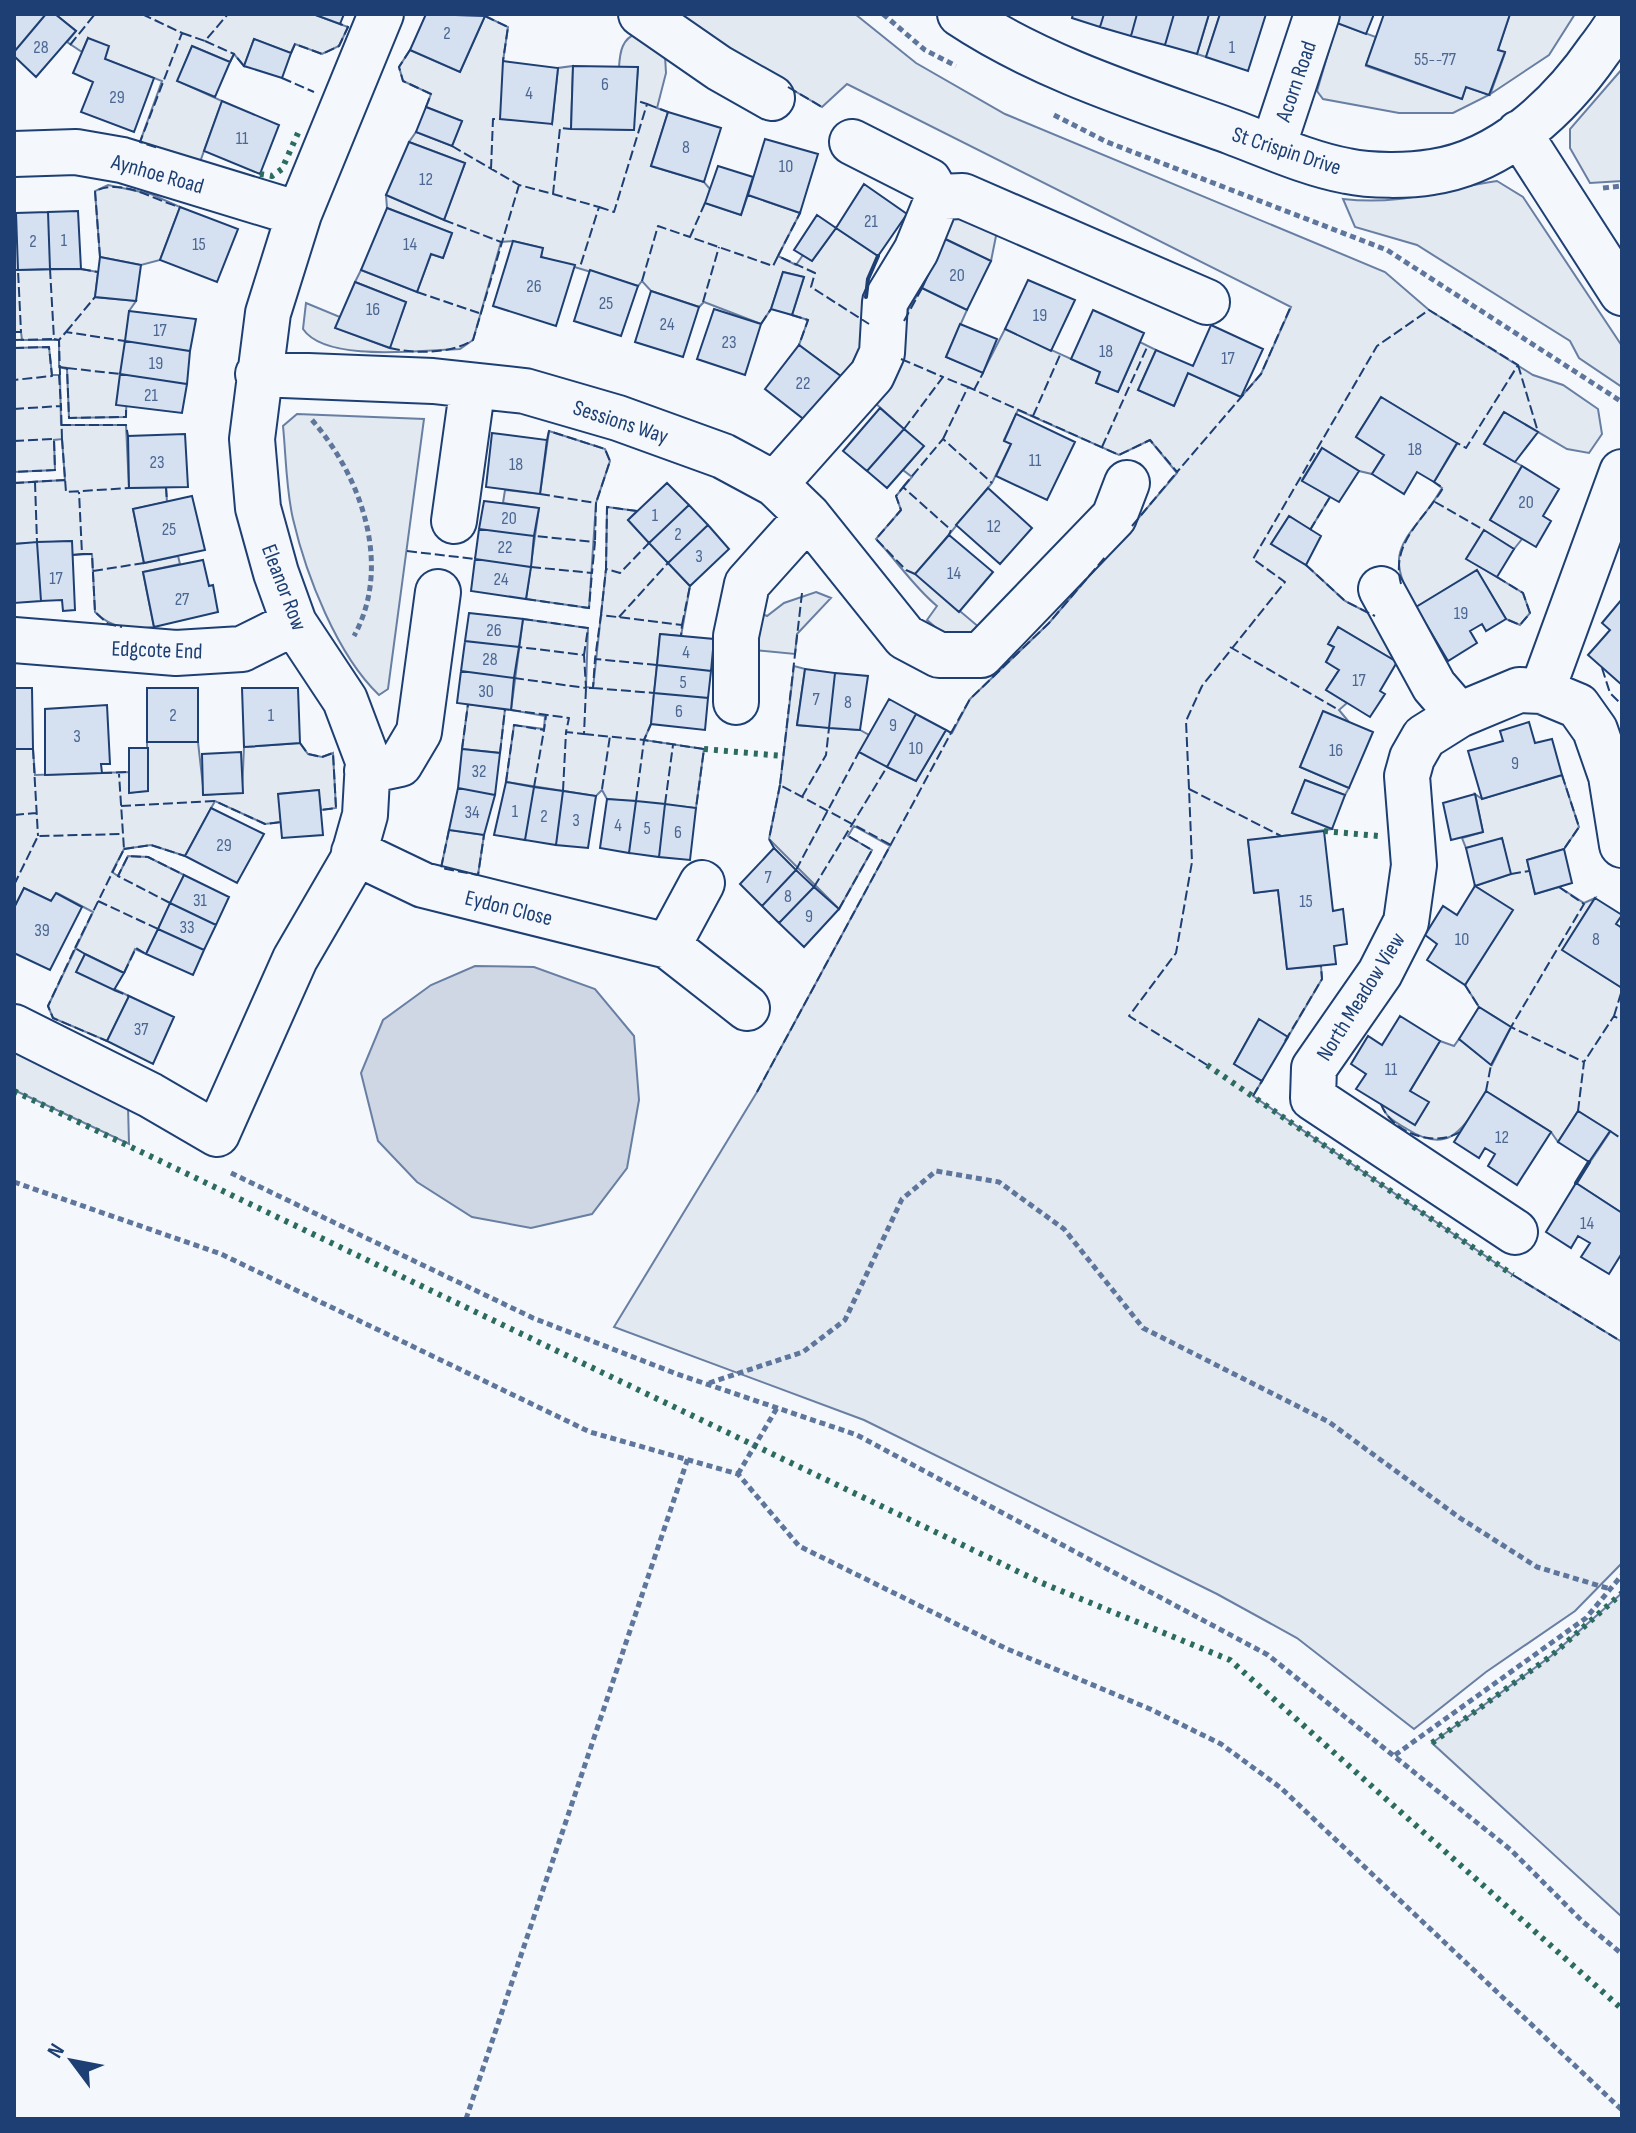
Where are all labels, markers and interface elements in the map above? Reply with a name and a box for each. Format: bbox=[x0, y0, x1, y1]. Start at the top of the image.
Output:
house number: 2 bbox=[443, 23, 451, 44]
house number: 28 bbox=[33, 37, 49, 58]
house number: 1 bbox=[1229, 37, 1236, 58]
street label: Acorn Road bbox=[1270, 38, 1323, 126]
house number: 55--77 bbox=[1414, 49, 1457, 70]
house number: 6 bbox=[601, 74, 609, 95]
house number: 4 bbox=[525, 83, 533, 104]
house number: 29 bbox=[109, 87, 125, 108]
street label: St Crispin Drive bbox=[1229, 121, 1344, 182]
house number: 11 bbox=[236, 128, 249, 149]
house number: 8 bbox=[682, 137, 690, 158]
street label: Aynhoe Road bbox=[107, 148, 207, 200]
house number: 10 bbox=[779, 156, 793, 177]
house number: 12 bbox=[419, 169, 433, 190]
house number: 21 bbox=[864, 211, 879, 232]
house number: 1 bbox=[61, 230, 68, 251]
house number: 2 bbox=[29, 231, 37, 252]
house number: 15 bbox=[192, 234, 206, 255]
house number: 14 bbox=[403, 234, 417, 255]
house number: 20 bbox=[949, 265, 965, 286]
house number: 26 bbox=[526, 276, 542, 297]
house number: 25 bbox=[599, 293, 613, 314]
house number: 16 bbox=[366, 299, 380, 320]
house number: 19 bbox=[1033, 305, 1047, 326]
house number: 24 bbox=[660, 314, 675, 335]
house number: 17 bbox=[153, 320, 168, 341]
house number: 23 bbox=[722, 332, 737, 353]
house number: 18 bbox=[1099, 341, 1113, 362]
house number: 17 bbox=[1221, 348, 1236, 369]
house number: 19 bbox=[149, 353, 163, 374]
house number: 22 bbox=[796, 373, 810, 394]
house number: 21 bbox=[144, 385, 159, 406]
street label: Sessions Way bbox=[570, 394, 672, 451]
house number: 18 bbox=[1408, 439, 1422, 460]
house number: 11 bbox=[1029, 450, 1042, 471]
house number: 23 bbox=[150, 452, 165, 473]
house number: 18 bbox=[509, 454, 523, 475]
house number: 20 bbox=[1518, 492, 1534, 513]
house number: 1 bbox=[652, 505, 659, 526]
house number: 20 bbox=[501, 508, 517, 529]
house number: 12 bbox=[987, 516, 1001, 537]
house number: 25 bbox=[162, 519, 176, 540]
house number: 2 bbox=[674, 524, 682, 545]
house number: 22 bbox=[498, 537, 512, 558]
street label: Eleanor Row bbox=[255, 541, 312, 634]
house number: 3 bbox=[695, 546, 703, 567]
house number: 14 bbox=[947, 563, 961, 584]
house number: 17 bbox=[49, 568, 64, 589]
house number: 24 bbox=[494, 569, 509, 590]
house number: 27 bbox=[175, 589, 190, 610]
house number: 19 bbox=[1454, 603, 1468, 624]
house number: 26 bbox=[486, 620, 502, 641]
street label: Edgcote End bbox=[111, 635, 203, 666]
house number: 4 bbox=[682, 642, 690, 663]
house number: 28 bbox=[482, 649, 498, 670]
house number: 17 bbox=[1352, 670, 1367, 691]
house number: 5 bbox=[679, 672, 687, 693]
house number: 30 bbox=[478, 681, 494, 702]
house number: 7 bbox=[812, 689, 820, 710]
house number: 8 bbox=[844, 692, 852, 713]
house number: 6 bbox=[675, 701, 683, 722]
house number: 2 bbox=[169, 705, 177, 726]
house number: 1 bbox=[268, 705, 275, 726]
house number: 9 bbox=[889, 715, 897, 736]
house number: 3 bbox=[73, 726, 81, 747]
house number: 10 bbox=[909, 738, 923, 759]
house number: 16 bbox=[1329, 740, 1343, 761]
house number: 9 bbox=[1511, 753, 1519, 774]
house number: 32 bbox=[472, 761, 486, 782]
house number: 1 bbox=[512, 801, 519, 822]
house number: 34 bbox=[464, 802, 480, 823]
house number: 2 bbox=[540, 806, 548, 827]
house number: 3 bbox=[572, 810, 580, 831]
house number: 4 bbox=[614, 815, 622, 836]
house number: 5 bbox=[643, 818, 651, 839]
house number: 6 bbox=[674, 822, 682, 843]
house number: 29 bbox=[216, 835, 232, 856]
house number: 7 bbox=[764, 867, 772, 888]
street label: Eydon Close bbox=[462, 885, 555, 932]
house number: 8 bbox=[784, 886, 792, 907]
house number: 31 bbox=[193, 890, 208, 911]
house number: 15 bbox=[1299, 891, 1313, 912]
house number: 9 bbox=[805, 906, 813, 927]
house number: 33 bbox=[179, 917, 195, 938]
house number: 39 bbox=[34, 920, 50, 941]
street label: North Meadow View bbox=[1311, 928, 1411, 1066]
house number: 10 bbox=[1455, 929, 1469, 950]
house number: 8 bbox=[1592, 929, 1600, 950]
house number: 37 bbox=[134, 1019, 149, 1040]
house number: 11 bbox=[1385, 1059, 1398, 1080]
house number: 12 bbox=[1495, 1127, 1509, 1148]
house number: 14 bbox=[1580, 1213, 1594, 1234]
north arrow bbox=[32, 2021, 112, 2101]
text: N bbox=[42, 2039, 71, 2063]

